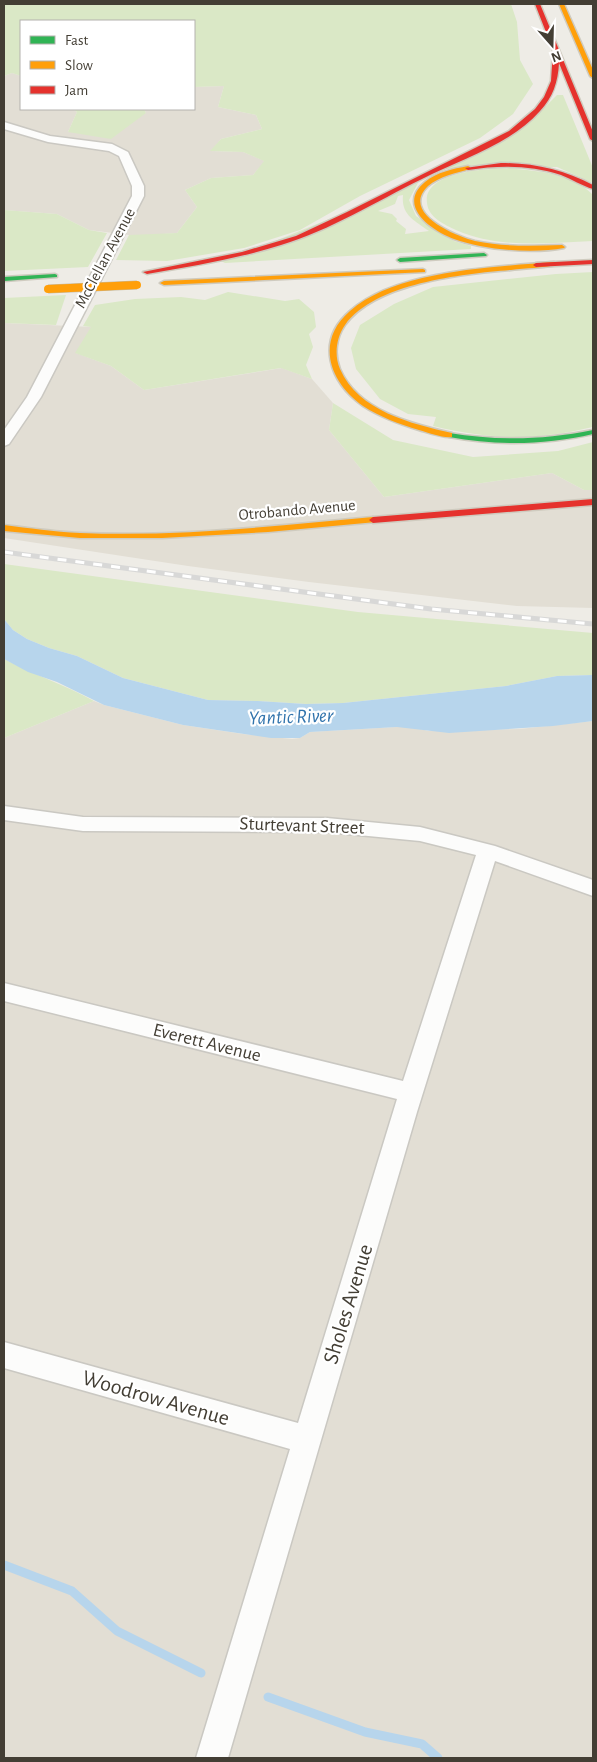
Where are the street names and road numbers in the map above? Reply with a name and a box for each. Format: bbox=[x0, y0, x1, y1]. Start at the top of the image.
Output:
street label: McClellan Avenue bbox=[72, 205, 138, 311]
street label: Otrobando Avenue bbox=[238, 497, 356, 523]
street label: Sturtevant Street bbox=[239, 814, 365, 838]
street label: Everett Avenue bbox=[151, 1020, 263, 1066]
street label: Sholes Avenue bbox=[319, 1242, 377, 1366]
street label: Woodrow Avenue bbox=[80, 1366, 232, 1430]

